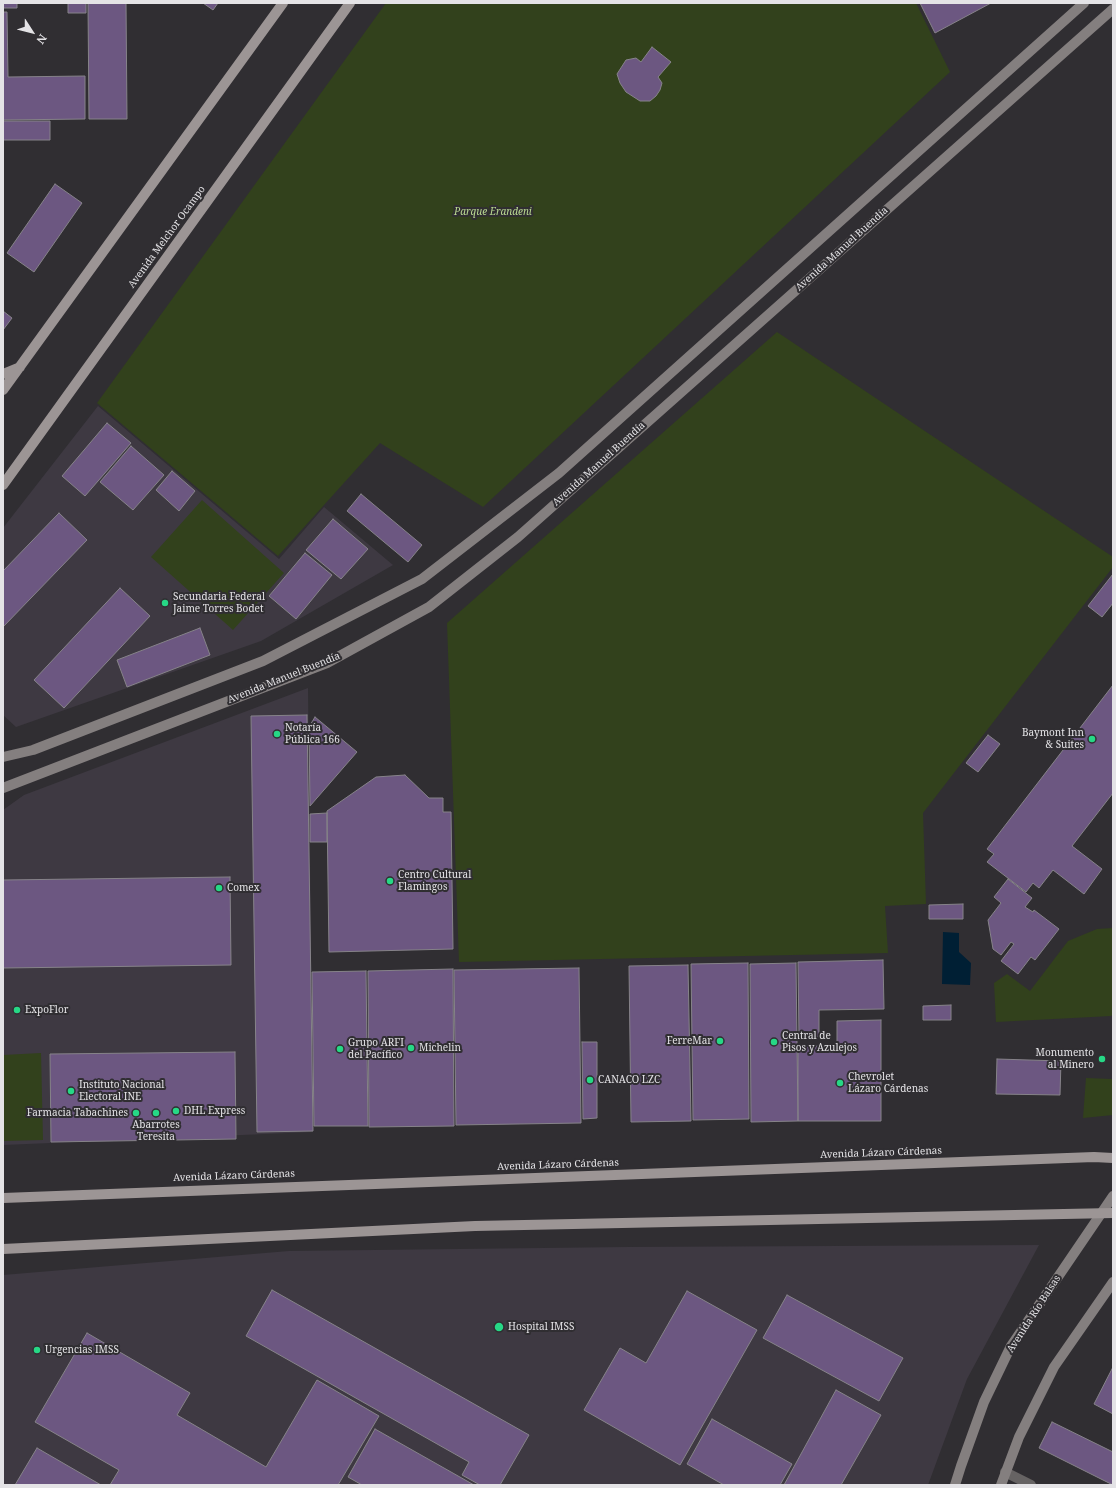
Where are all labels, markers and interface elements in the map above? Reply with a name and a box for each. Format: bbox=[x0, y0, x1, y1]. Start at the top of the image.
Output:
north arrow bbox=[12, 12, 52, 52]
text: N bbox=[34, 31, 51, 47]
street label: Avenida Melchor Ocampo bbox=[126, 184, 208, 290]
street label: Avenida Manuel Buendía bbox=[793, 204, 891, 294]
park label: Parque Erandeni bbox=[454, 206, 532, 218]
street label: Avenida Manuel Buendía bbox=[550, 419, 648, 509]
place label: Secundaria Federal Jaime Torres Bodet bbox=[173, 591, 265, 614]
marker: Secundaria Federal Jaime Torres Bodet bbox=[160, 598, 170, 608]
street label: Avenida Manuel Buendía bbox=[226, 650, 342, 706]
place label: Notaría Pública 166 bbox=[285, 722, 340, 746]
place label: Baymont Inn & Suites bbox=[1022, 727, 1084, 750]
marker: Notaría Pública 166 bbox=[272, 729, 282, 739]
marker: Baymont Inn & Suites bbox=[1087, 734, 1097, 744]
place label: Centro Cultural Flamingos bbox=[398, 869, 471, 892]
marker: Centro Cultural Flamingos bbox=[385, 876, 395, 886]
place label: Comex bbox=[227, 882, 259, 894]
marker: Comex bbox=[214, 883, 224, 893]
place label: ExpoFlor bbox=[25, 1004, 68, 1016]
marker: ExpoFlor bbox=[12, 1005, 22, 1015]
place label: Central de Pisos y Azulejos bbox=[782, 1030, 857, 1054]
place label: FerreMar bbox=[667, 1035, 712, 1047]
marker: FerreMar bbox=[715, 1036, 725, 1046]
place label: Grupo ARFI del Pacífico bbox=[348, 1037, 404, 1060]
marker: Central de Pisos y Azulejos bbox=[769, 1037, 779, 1047]
place label: Michelin bbox=[419, 1042, 461, 1054]
marker: Michelin bbox=[406, 1043, 416, 1053]
marker: Grupo ARFI del Pacífico bbox=[335, 1044, 345, 1054]
place label: Monumento al Minero bbox=[1036, 1047, 1094, 1070]
marker: Monumento al Minero bbox=[1097, 1054, 1107, 1064]
place label: Chevrolet Lázaro Cárdenas bbox=[848, 1071, 928, 1094]
place label: CANACO LZC bbox=[598, 1074, 660, 1086]
marker: CANACO LZC bbox=[585, 1075, 595, 1085]
marker: Chevrolet Lázaro Cárdenas bbox=[835, 1078, 845, 1088]
place label: Instituto Nacional Electoral INE bbox=[79, 1079, 164, 1102]
marker: Instituto Nacional Electoral INE bbox=[66, 1086, 76, 1096]
place label: DHL Express bbox=[184, 1105, 245, 1117]
marker: DHL Express bbox=[171, 1106, 181, 1116]
place label: Farmacia Tabachines bbox=[27, 1107, 128, 1119]
marker: Farmacia Tabachines bbox=[131, 1108, 141, 1118]
marker: Abarrotes Teresita bbox=[151, 1108, 161, 1118]
place label: Abarrotes Teresita bbox=[132, 1119, 180, 1142]
street label: Avenida Lázaro Cárdenas bbox=[820, 1145, 942, 1161]
street label: Avenida Lázaro Cárdenas bbox=[497, 1157, 619, 1173]
street label: Avenida Lázaro Cárdenas bbox=[173, 1168, 295, 1184]
street label: Avenida Río Balsas bbox=[1005, 1273, 1063, 1355]
marker: Hospital IMSS bbox=[493, 1321, 505, 1333]
place label: Hospital IMSS bbox=[508, 1321, 574, 1333]
place label: Urgencias IMSS bbox=[45, 1344, 119, 1356]
marker: Urgencias IMSS bbox=[32, 1345, 42, 1355]

